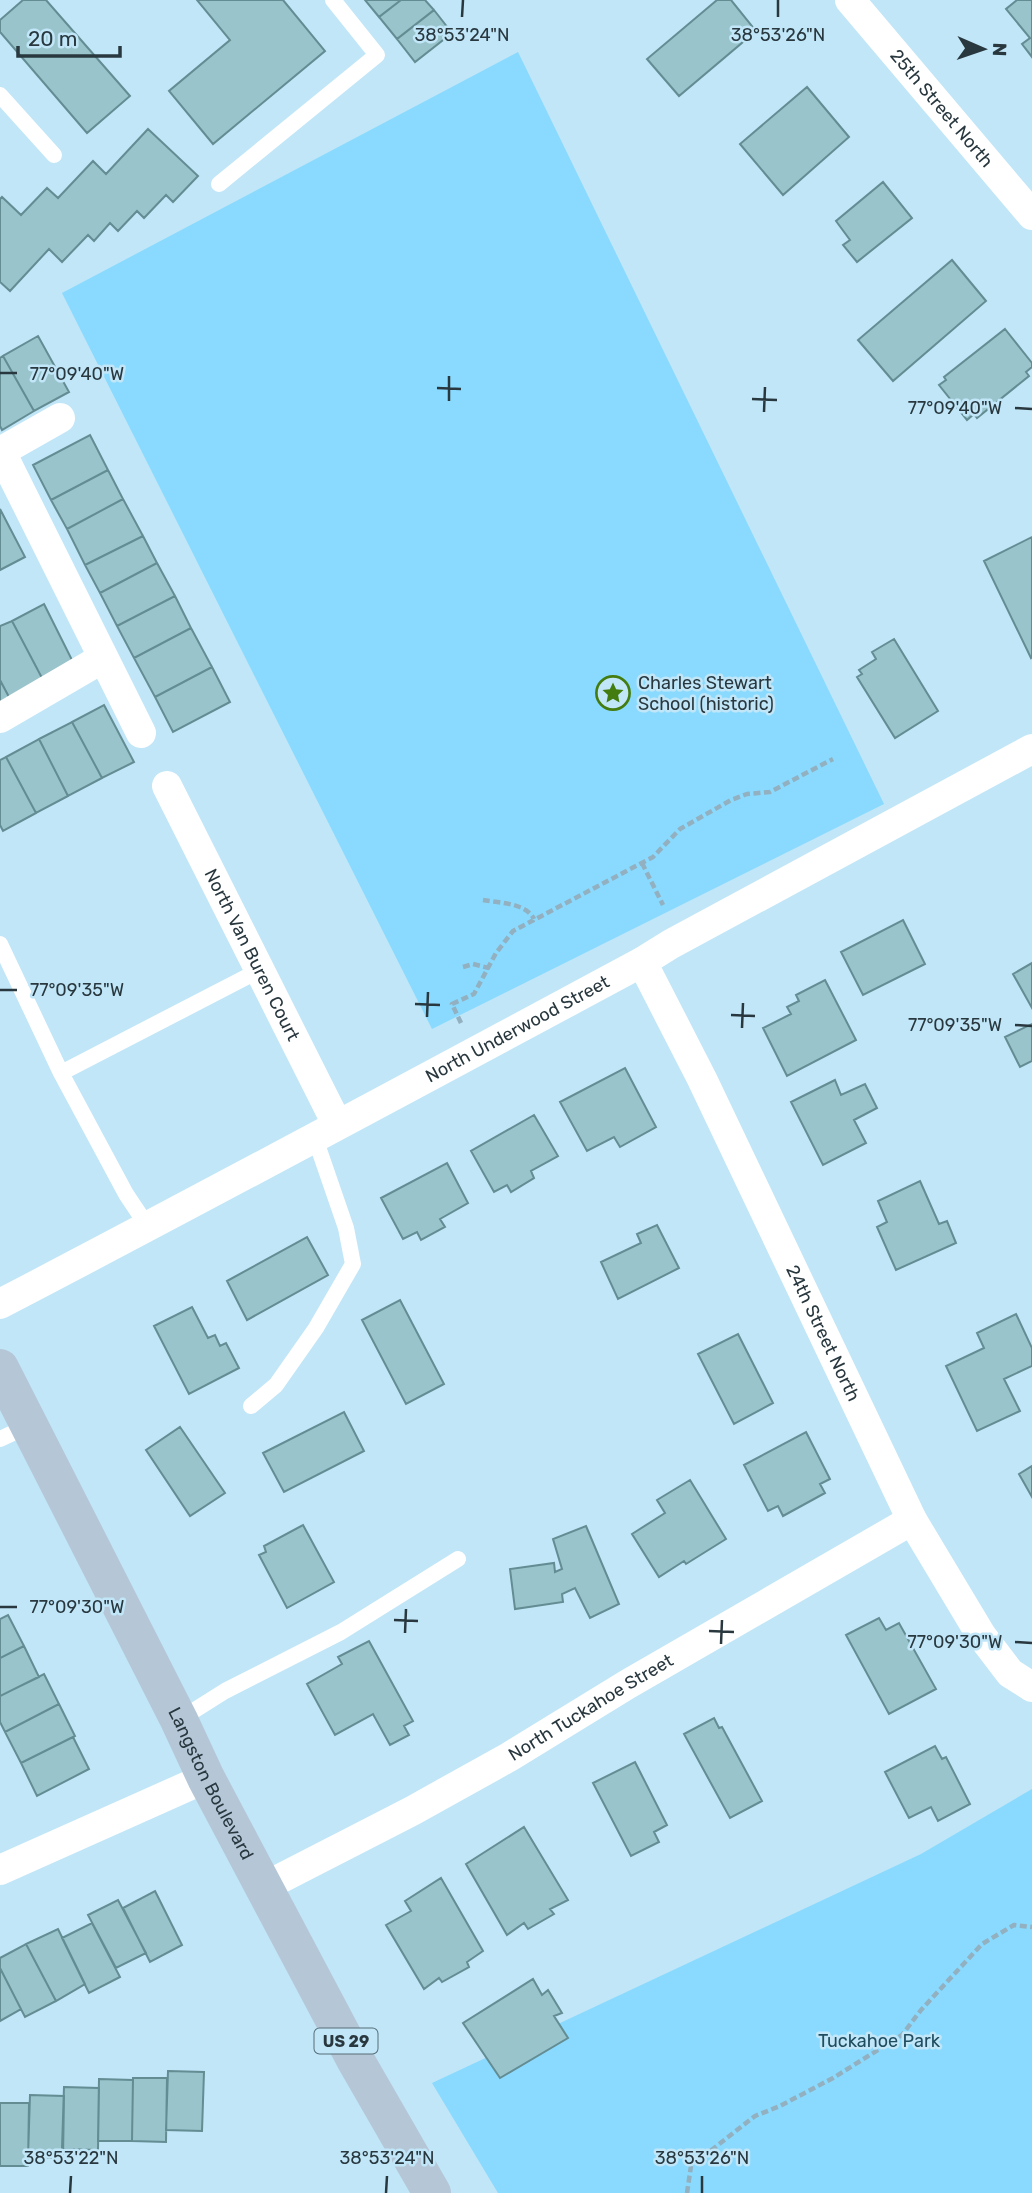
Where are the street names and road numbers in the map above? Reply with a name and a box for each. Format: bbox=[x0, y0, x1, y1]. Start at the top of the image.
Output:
street label: 25th Street North bbox=[886, 45, 998, 172]
street label: North Van Buren Court bbox=[199, 865, 304, 1045]
street label: North Underwood Street bbox=[422, 971, 613, 1087]
street label: 24th Street North bbox=[781, 1262, 865, 1405]
street label: North Tuckahoe Street bbox=[504, 1649, 677, 1766]
street label: Langston Boulevard bbox=[163, 1704, 258, 1864]
road number: US 29 bbox=[314, 2028, 378, 2054]

